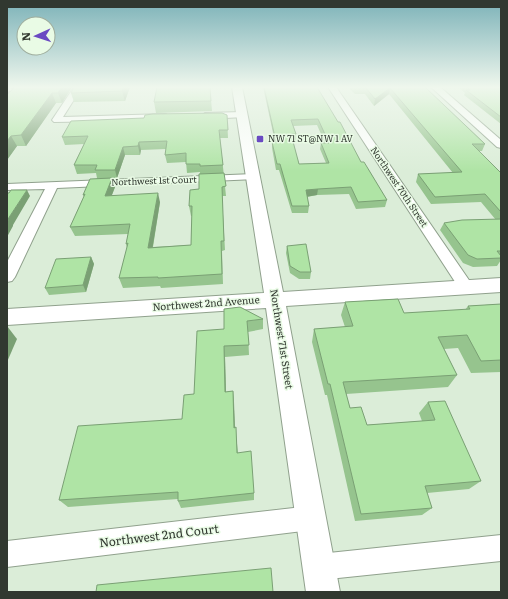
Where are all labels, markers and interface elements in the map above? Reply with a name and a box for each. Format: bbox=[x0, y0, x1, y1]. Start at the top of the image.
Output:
north arrow bbox=[16, 16, 56, 56]
text: N bbox=[17, 32, 33, 42]
place label: NW 71 ST@NW 1 AV bbox=[268, 131, 353, 145]
marker: NW 71 ST@NW 1 AV bbox=[255, 134, 265, 144]
street label: Northwest 70th Street bbox=[368, 143, 432, 230]
street label: Northwest 1st Court bbox=[111, 172, 197, 188]
street label: Northwest 71st Street bbox=[267, 288, 298, 390]
street label: Northwest 2nd Avenue bbox=[152, 291, 260, 314]
street label: Northwest 2nd Court bbox=[98, 519, 220, 551]

